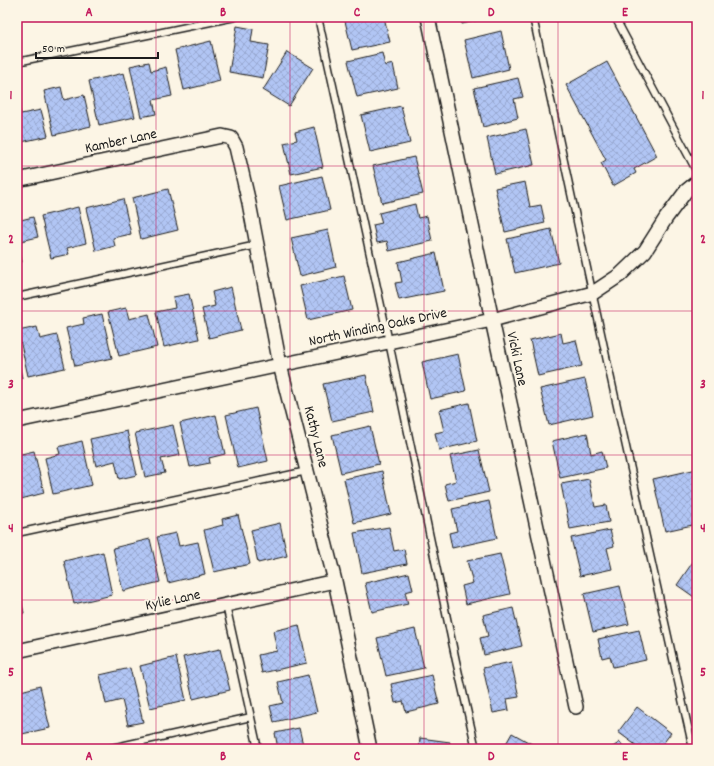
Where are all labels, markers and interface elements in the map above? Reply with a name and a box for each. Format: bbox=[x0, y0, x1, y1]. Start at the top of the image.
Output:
text: A bbox=[85, 4, 93, 23]
text: B bbox=[220, 4, 226, 23]
text: C bbox=[354, 4, 361, 23]
text: D bbox=[488, 4, 495, 23]
text: E bbox=[622, 4, 629, 23]
scale bar bbox=[36, 34, 158, 60]
text: 50 m bbox=[42, 41, 65, 58]
text: 1 bbox=[10, 87, 13, 106]
text: 1 bbox=[702, 87, 705, 106]
street label: Kamber Lane bbox=[83, 124, 159, 160]
text: 2 bbox=[8, 231, 14, 250]
text: 2 bbox=[700, 231, 706, 250]
street label: North Winding Oaks Drive bbox=[307, 303, 450, 353]
street label: Vicki Lane bbox=[500, 330, 533, 389]
text: 3 bbox=[8, 376, 14, 395]
text: 3 bbox=[700, 376, 706, 395]
street label: Kathy Lane bbox=[297, 404, 333, 470]
text: 4 bbox=[8, 520, 14, 539]
text: 4 bbox=[700, 520, 706, 539]
street label: Kylie Lane bbox=[143, 584, 203, 618]
text: 5 bbox=[8, 664, 14, 683]
text: 5 bbox=[700, 664, 706, 683]
text: A bbox=[85, 748, 93, 766]
text: B bbox=[220, 748, 226, 766]
text: C bbox=[354, 748, 361, 766]
text: D bbox=[488, 748, 495, 766]
text: E bbox=[622, 748, 629, 766]

